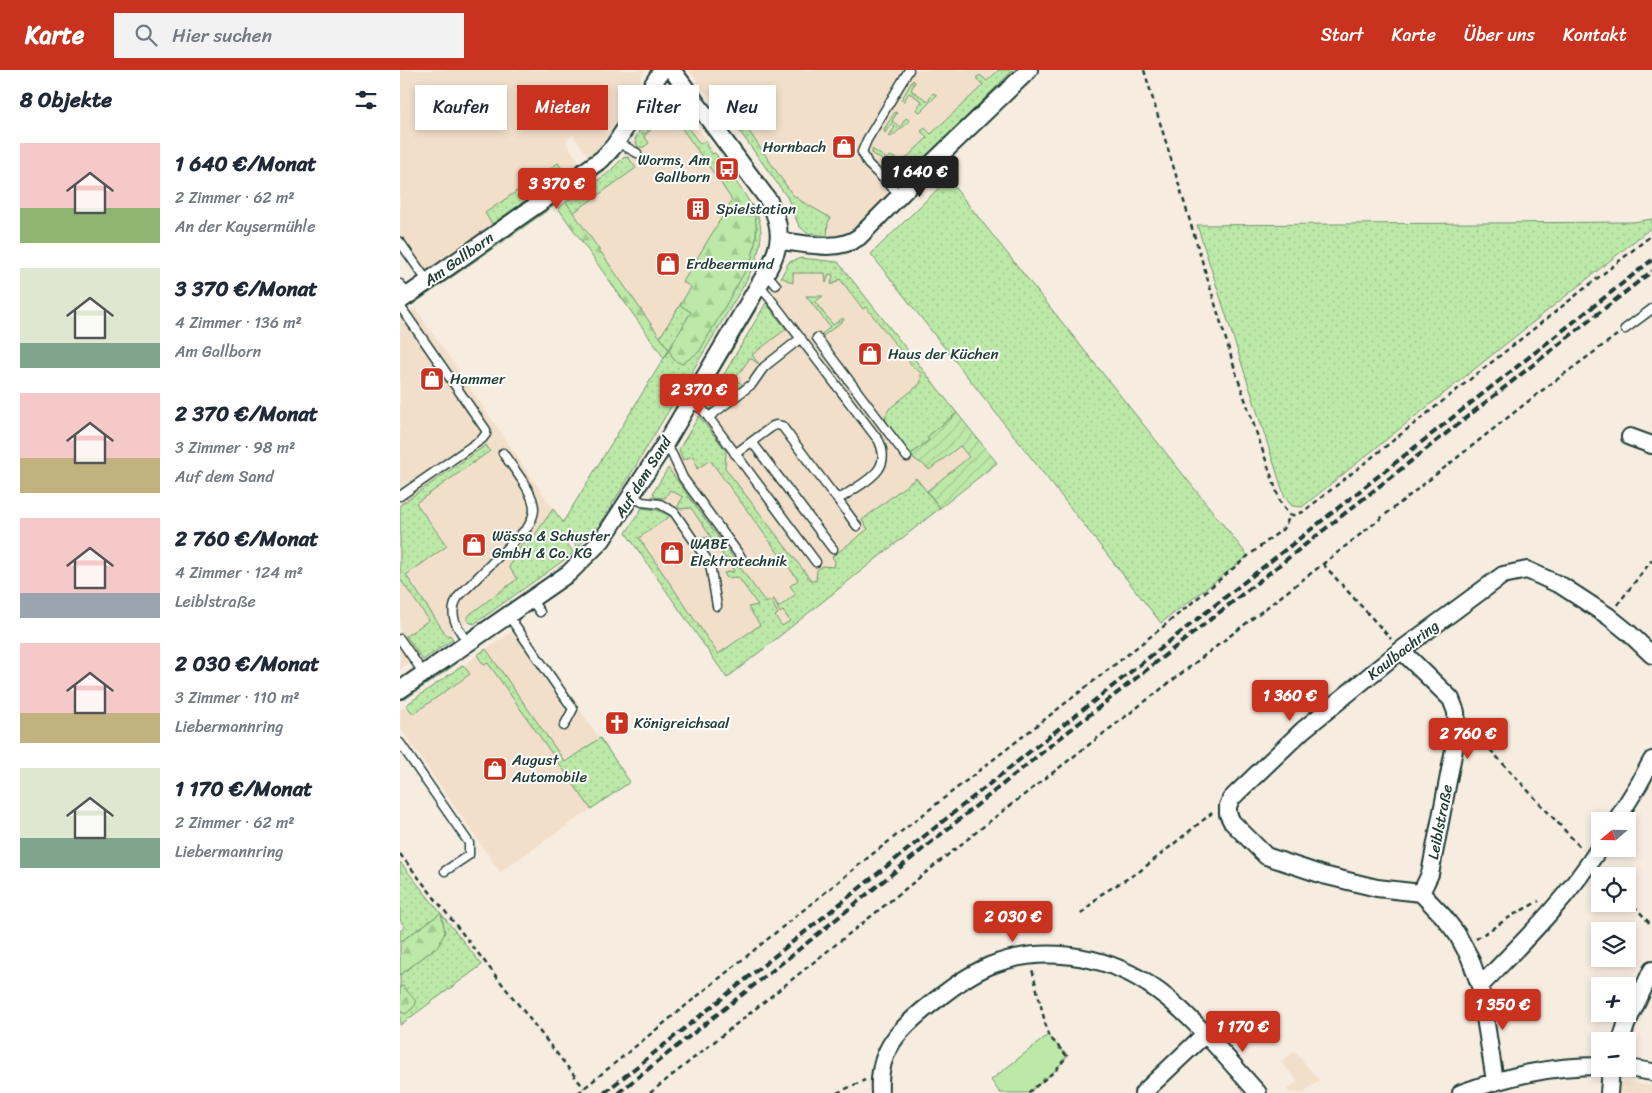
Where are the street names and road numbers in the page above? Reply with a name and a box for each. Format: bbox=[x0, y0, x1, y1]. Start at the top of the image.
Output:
street label: Am Gallborn bbox=[418, 225, 500, 293]
street label: Auf dem Sand bbox=[607, 430, 679, 524]
street label: Kaulbachring bbox=[1361, 613, 1445, 687]
street label: Leiblstraße bbox=[1420, 782, 1460, 862]

